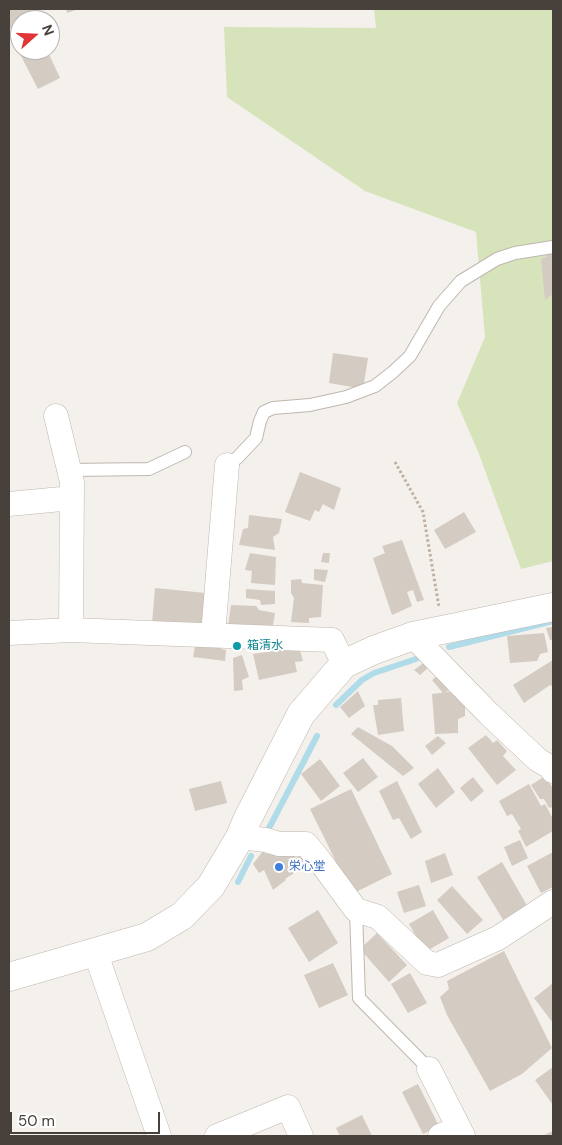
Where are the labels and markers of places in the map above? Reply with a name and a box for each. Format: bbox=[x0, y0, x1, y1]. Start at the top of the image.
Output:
place label: 箱清水 bbox=[247, 639, 283, 653]
marker: 箱清水 bbox=[231, 640, 243, 652]
place label: 栄心堂 bbox=[289, 860, 325, 874]
marker: 栄心堂 bbox=[273, 861, 285, 873]

